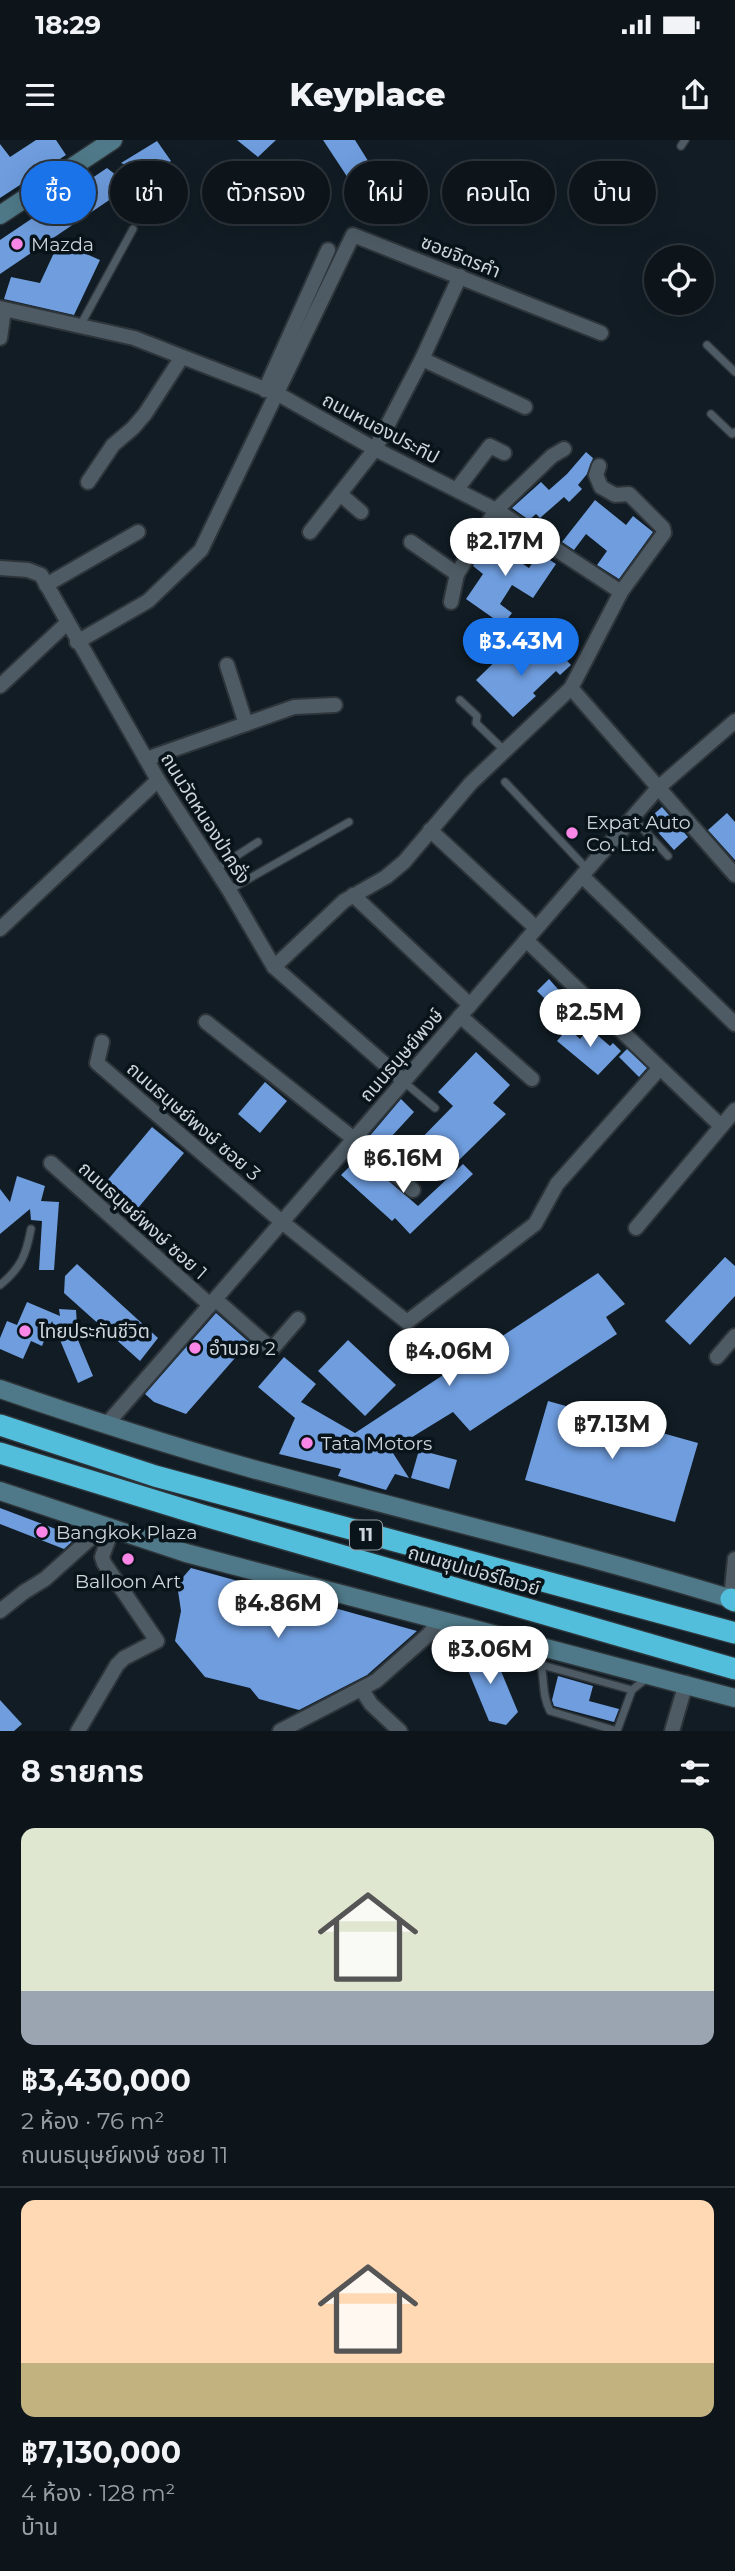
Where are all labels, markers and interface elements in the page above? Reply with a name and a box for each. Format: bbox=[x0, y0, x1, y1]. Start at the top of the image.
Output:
text: 18:29 bbox=[35, 9, 101, 41]
text: Keyplace bbox=[289, 75, 446, 114]
icon: menu bbox=[21, 76, 59, 114]
icon: share bbox=[676, 76, 714, 114]
chip: ซื้อ bbox=[21, 161, 96, 224]
chip: เช่า bbox=[110, 161, 188, 224]
chip: ตัวกรอง bbox=[202, 161, 330, 224]
chip: ใหม่ bbox=[344, 161, 428, 224]
chip: คอนโด bbox=[442, 161, 555, 224]
chip: บ้าน bbox=[569, 161, 656, 224]
street label: ซอยจิตรคำ bbox=[418, 230, 504, 283]
place label: Mazda bbox=[31, 233, 94, 256]
marker: Mazda bbox=[9, 236, 25, 252]
map controls bbox=[644, 245, 714, 315]
button: locate bbox=[644, 245, 714, 315]
street label: ถนนหนองประทีป bbox=[318, 388, 443, 469]
pin: ฿2.17M bbox=[448, 518, 562, 578]
text: ฿2.17M bbox=[466, 527, 544, 555]
pin: ฿3.43M bbox=[464, 618, 578, 678]
text: ฿3.43M bbox=[479, 627, 563, 655]
street label: ถนนวัดหนองป่าครั่ง bbox=[156, 748, 256, 888]
place label: Expat Auto Co. Ltd. bbox=[586, 811, 691, 856]
marker: Expat Auto Co. Ltd. bbox=[564, 825, 580, 841]
pin: ฿2.5M bbox=[541, 990, 639, 1049]
text: ฿2.5M bbox=[556, 998, 624, 1026]
street label: ถนนธนุษย์พงษ์ bbox=[355, 1004, 448, 1107]
street label: ถนนธนุษย์พงษ์ ซอย 3 bbox=[122, 1057, 265, 1186]
pin: ฿6.16M bbox=[346, 1136, 460, 1195]
text: ฿6.16M bbox=[363, 1144, 443, 1172]
street label: ถนนธนุษย์พงษ์ ซอย 1 bbox=[74, 1157, 212, 1284]
place label: ไทยประกันชีวิต bbox=[38, 1320, 150, 1343]
marker: ไทยประกันชีวิต bbox=[17, 1323, 33, 1339]
pin: ฿4.06M bbox=[392, 1328, 506, 1388]
place label: อำนวย 2 bbox=[209, 1337, 276, 1360]
text: ฿4.06M bbox=[405, 1337, 493, 1365]
marker: อำนวย 2 bbox=[187, 1340, 203, 1356]
pin: ฿7.13M bbox=[555, 1402, 669, 1461]
text: ฿7.13M bbox=[574, 1410, 650, 1438]
place label: Tata Motors bbox=[321, 1432, 432, 1455]
marker: Tata Motors bbox=[299, 1435, 315, 1451]
road number: 11 bbox=[350, 1520, 382, 1550]
place label: Bangkok Plaza bbox=[56, 1521, 198, 1544]
marker: Bangkok Plaza bbox=[34, 1524, 50, 1540]
street label: ถนนซุปเปอร์ไฮเวย์ bbox=[405, 1541, 543, 1600]
marker: Balloon Art bbox=[120, 1551, 136, 1567]
place label: Balloon Art bbox=[75, 1570, 182, 1593]
pin: ฿4.86M bbox=[221, 1580, 335, 1640]
text: ฿4.86M bbox=[234, 1589, 322, 1617]
pin: ฿3.06M bbox=[433, 1626, 547, 1686]
text: ฿3.06M bbox=[448, 1635, 532, 1663]
text: 8 รายการ bbox=[21, 1753, 144, 1790]
icon: filters bbox=[676, 1754, 714, 1792]
icon: home bbox=[305, 1874, 431, 2000]
text: ฿3,430,000 bbox=[21, 2062, 191, 2099]
text: 2 ห้อง · 76 m² bbox=[21, 2107, 164, 2135]
text: ถนนธนุษย์ผงษ์ ซอย 11 bbox=[21, 2141, 228, 2169]
icon: home bbox=[305, 2246, 431, 2372]
text: ฿7,130,000 bbox=[21, 2434, 181, 2471]
text: 4 ห้อง · 128 m² bbox=[21, 2479, 176, 2507]
text: บ้าน bbox=[21, 2513, 58, 2541]

